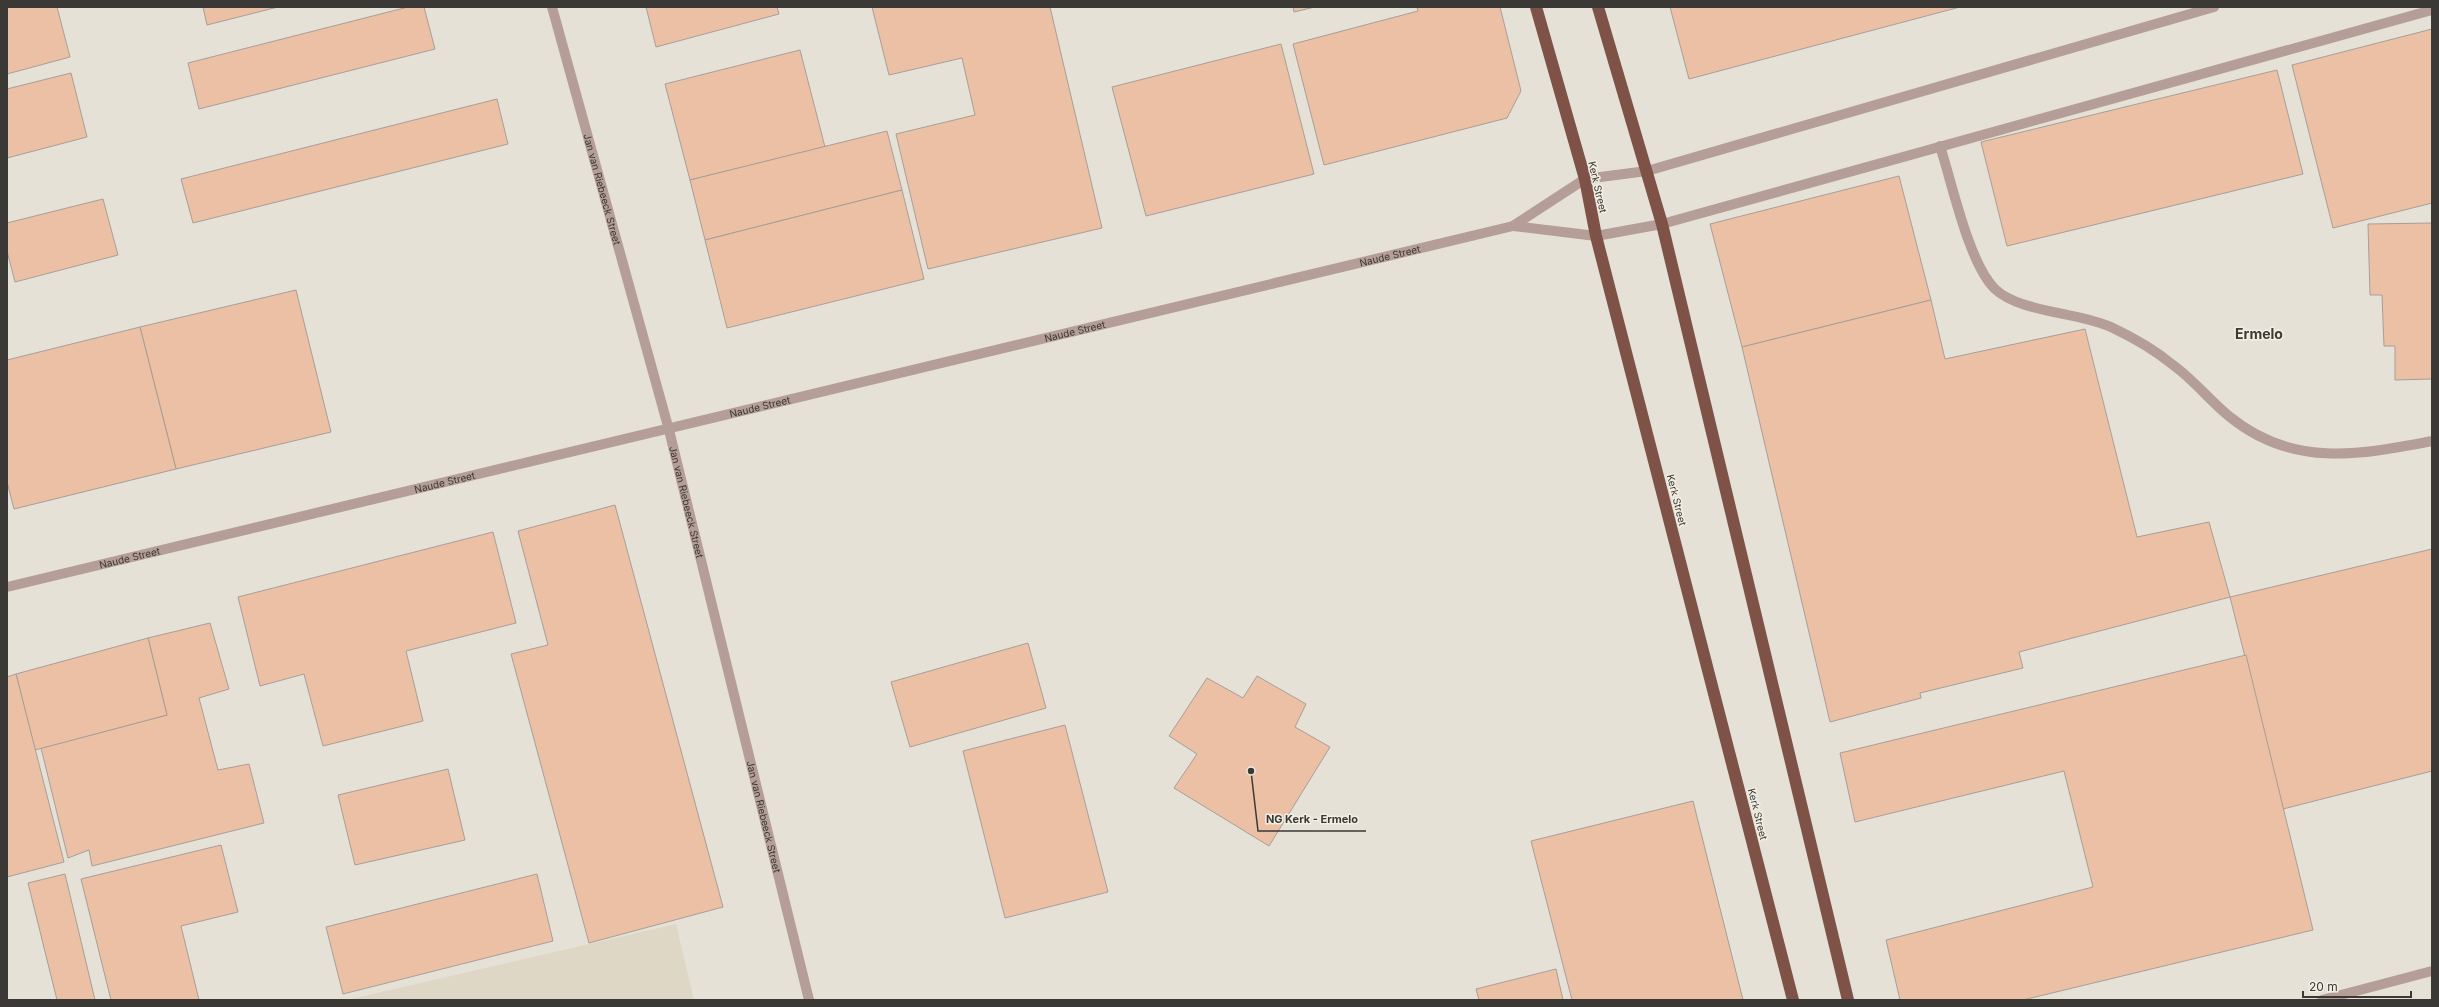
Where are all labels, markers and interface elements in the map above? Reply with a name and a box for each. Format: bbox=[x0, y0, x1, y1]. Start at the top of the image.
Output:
street label: Jan van Riebeeck Street bbox=[581, 132, 624, 247]
street label: Kerk Street bbox=[1586, 160, 1610, 215]
street label: Naude Street bbox=[1358, 242, 1422, 269]
street label: Naude Street bbox=[1043, 318, 1107, 344]
district label: Ermelo bbox=[2235, 325, 2283, 342]
street label: Naude Street bbox=[728, 393, 792, 420]
street label: Jan van Riebeeck Street bbox=[667, 445, 706, 560]
street label: Naude Street bbox=[413, 469, 477, 495]
street label: Kerk Street bbox=[1665, 473, 1689, 528]
street label: Naude Street bbox=[98, 544, 162, 571]
street label: Jan van Riebeeck Street bbox=[744, 759, 784, 875]
street label: Kerk Street bbox=[1746, 787, 1770, 842]
callout: NG Kerk - Ermelo bbox=[1258, 808, 1366, 831]
text: NG Kerk - Ermelo bbox=[1266, 812, 1358, 826]
scale bar bbox=[2303, 973, 2411, 999]
text: 20 m bbox=[2309, 979, 2338, 994]

